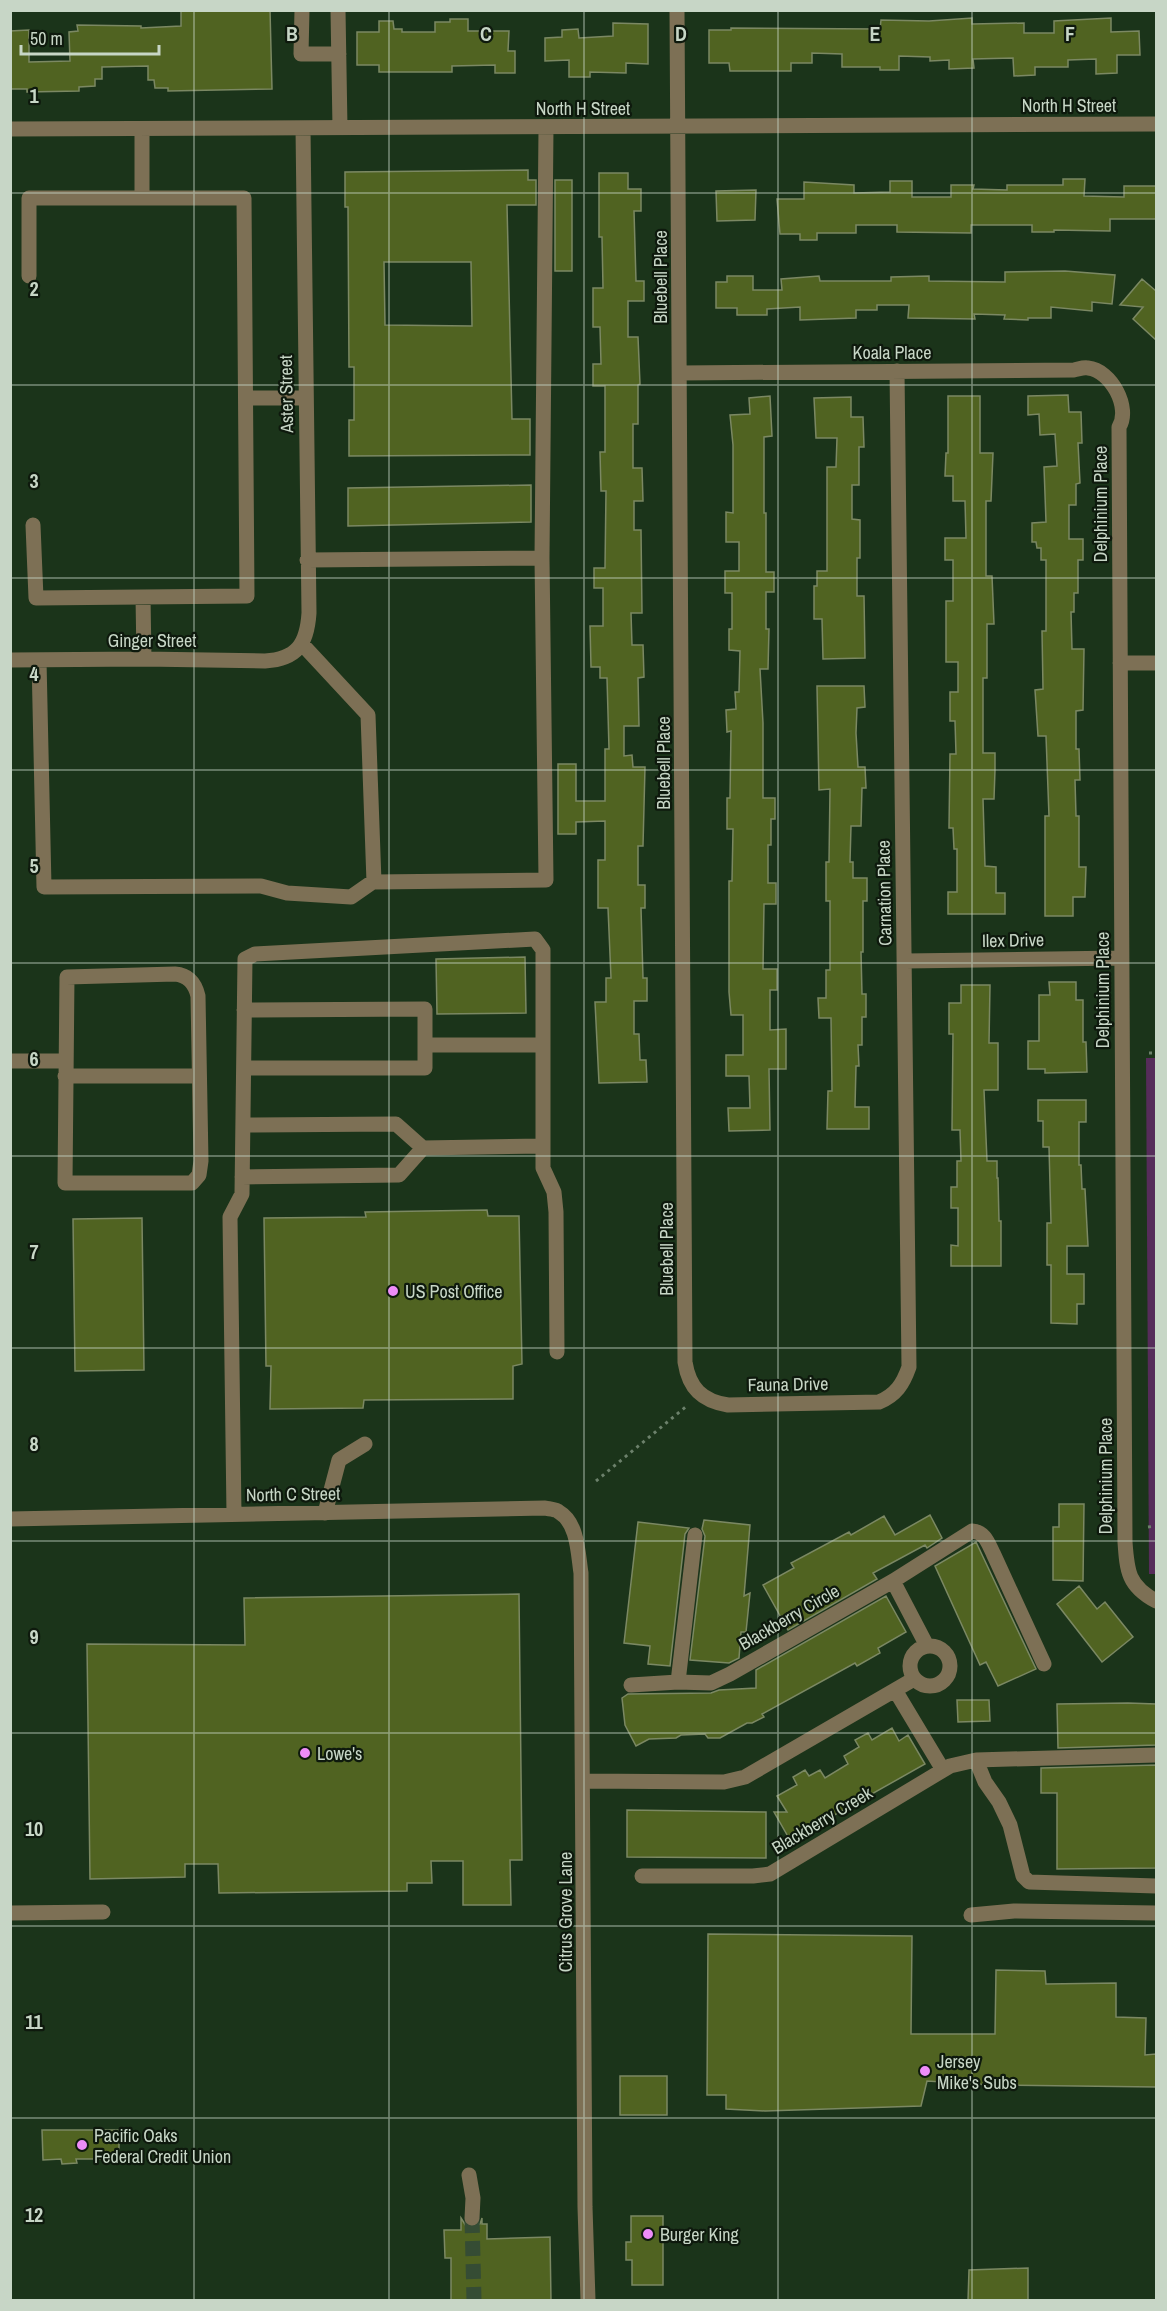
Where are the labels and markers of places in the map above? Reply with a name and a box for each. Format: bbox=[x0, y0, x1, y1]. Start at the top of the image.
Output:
place label: US Post Office bbox=[405, 1279, 502, 1304]
marker: US Post Office bbox=[386, 1284, 400, 1298]
place label: Lowe's bbox=[317, 1741, 363, 1766]
marker: Lowe's bbox=[298, 1746, 312, 1760]
place label: Jersey Mike's Subs bbox=[937, 2049, 1017, 2095]
marker: Jersey Mike's Subs bbox=[918, 2064, 932, 2078]
place label: Pacific Oaks Federal Credit Union bbox=[94, 2123, 231, 2169]
marker: Pacific Oaks Federal Credit Union bbox=[75, 2138, 89, 2152]
place label: Burger King bbox=[660, 2222, 740, 2247]
marker: Burger King bbox=[641, 2227, 655, 2241]

